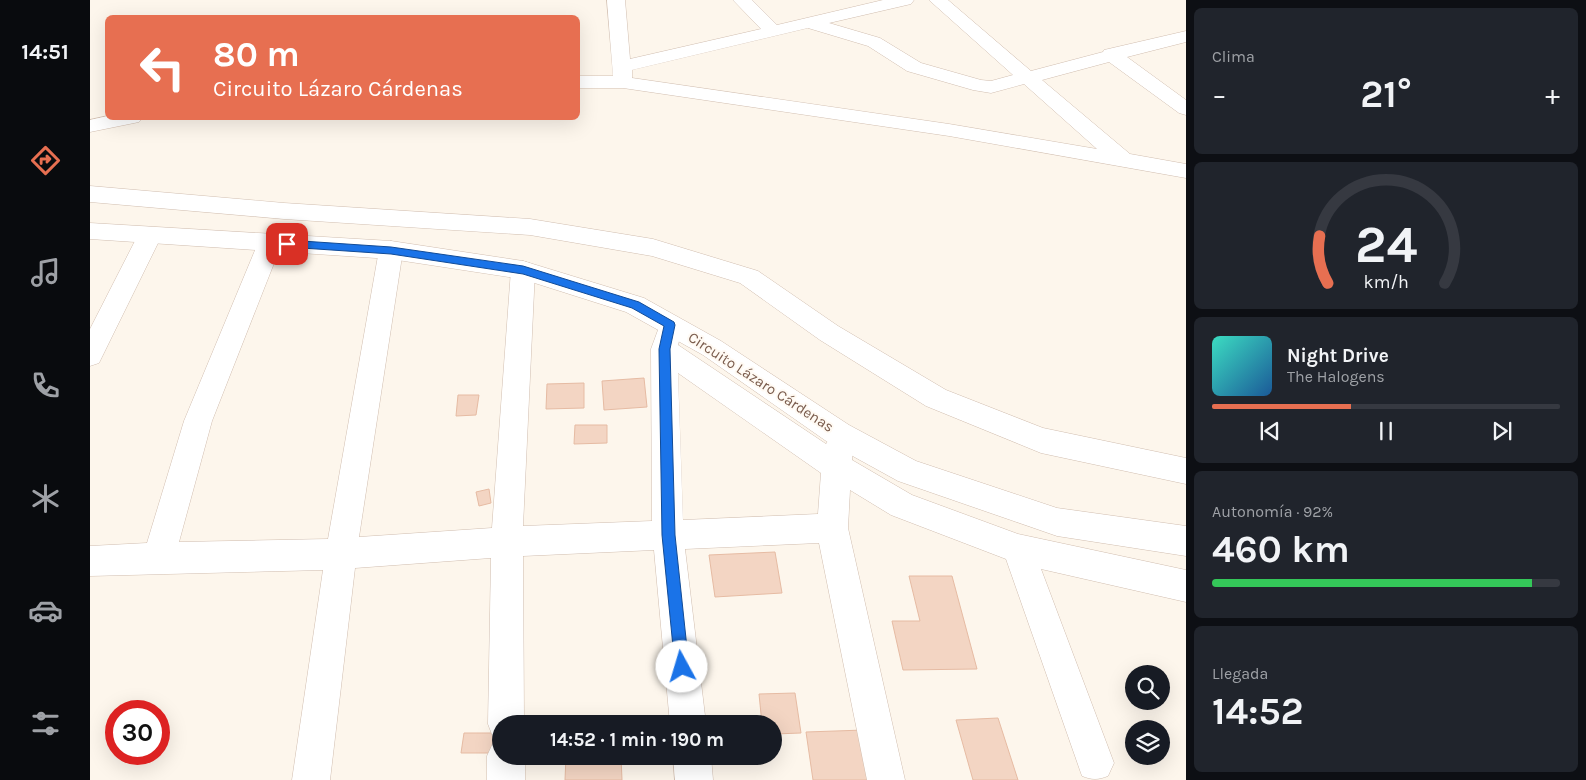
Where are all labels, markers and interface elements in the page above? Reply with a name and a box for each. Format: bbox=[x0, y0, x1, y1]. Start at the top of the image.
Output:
text: 80 m bbox=[213, 34, 300, 75]
icon: left bbox=[130, 35, 195, 100]
text: 14:51 bbox=[21, 39, 69, 65]
text: Clima bbox=[1212, 47, 1255, 66]
text: 21° bbox=[1360, 72, 1412, 117]
text: Circuito Lázaro Cárdenas bbox=[213, 76, 463, 102]
text: − bbox=[1212, 78, 1227, 111]
text: + bbox=[1545, 78, 1560, 111]
icon: directions bbox=[28, 143, 63, 178]
text: 24 bbox=[1355, 214, 1417, 275]
pin bbox=[266, 223, 308, 265]
icon: arrive bbox=[273, 230, 301, 258]
icon: music bbox=[28, 255, 63, 290]
text: km/h bbox=[1363, 272, 1409, 293]
street label: Circuito Lázaro Cárdenas bbox=[685, 328, 837, 436]
text: Night Drive bbox=[1287, 345, 1389, 367]
text: The Halogens bbox=[1287, 367, 1385, 386]
icon: phone bbox=[28, 368, 63, 403]
icon: previous bbox=[1256, 417, 1284, 445]
icon: pause bbox=[1372, 417, 1400, 445]
icon: next bbox=[1488, 417, 1516, 445]
icon: climate bbox=[28, 481, 63, 516]
text: Autonomía · 92% bbox=[1212, 502, 1333, 521]
text: 460 km bbox=[1212, 527, 1350, 572]
icon: car bbox=[28, 593, 63, 628]
position arrow bbox=[655, 640, 707, 692]
text: Llegada bbox=[1212, 664, 1268, 683]
map controls bbox=[1125, 665, 1170, 765]
button: search bbox=[1125, 665, 1170, 710]
text: 14:52 bbox=[1212, 689, 1304, 734]
speed limit sign: 30 bbox=[105, 700, 170, 765]
icon: filters bbox=[28, 706, 63, 741]
button: layers bbox=[1125, 720, 1170, 765]
text: 14:52 · 1 min · 190 m bbox=[550, 729, 724, 751]

